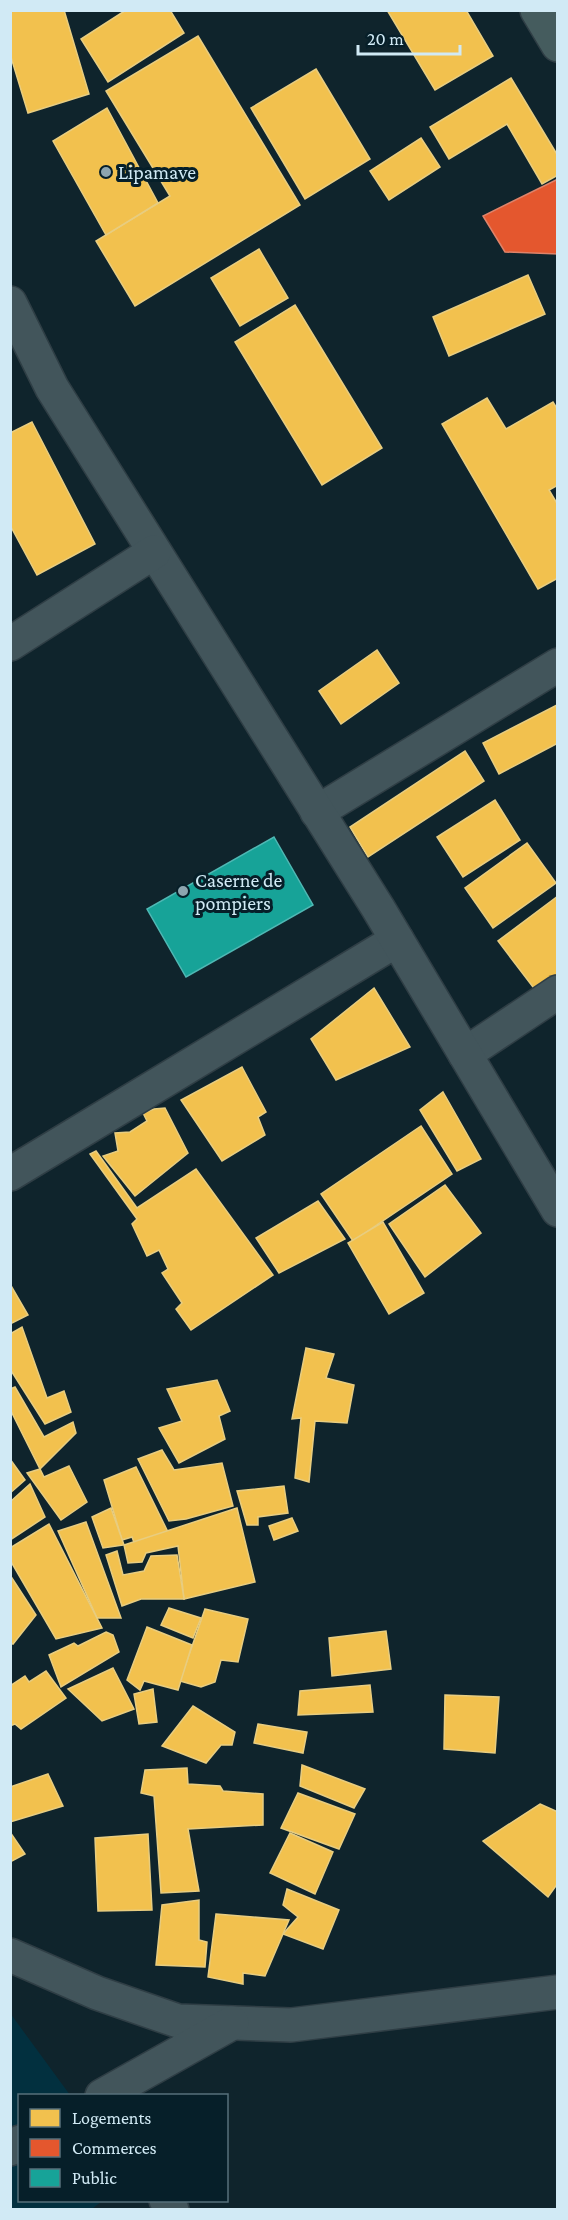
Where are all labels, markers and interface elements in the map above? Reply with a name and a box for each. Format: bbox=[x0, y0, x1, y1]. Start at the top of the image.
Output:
scale bar bbox=[358, 18, 460, 56]
text: 20 m bbox=[367, 29, 404, 49]
place label: Lipamave bbox=[118, 161, 196, 184]
marker: Lipamave bbox=[99, 165, 113, 179]
place label: Caserne de pompiers bbox=[195, 869, 283, 915]
marker: Caserne de pompiers bbox=[176, 884, 190, 898]
legend bbox=[18, 2094, 228, 2202]
text: Logements bbox=[72, 2108, 151, 2128]
text: Commerces bbox=[72, 2138, 157, 2158]
text: Public bbox=[72, 2168, 117, 2188]

